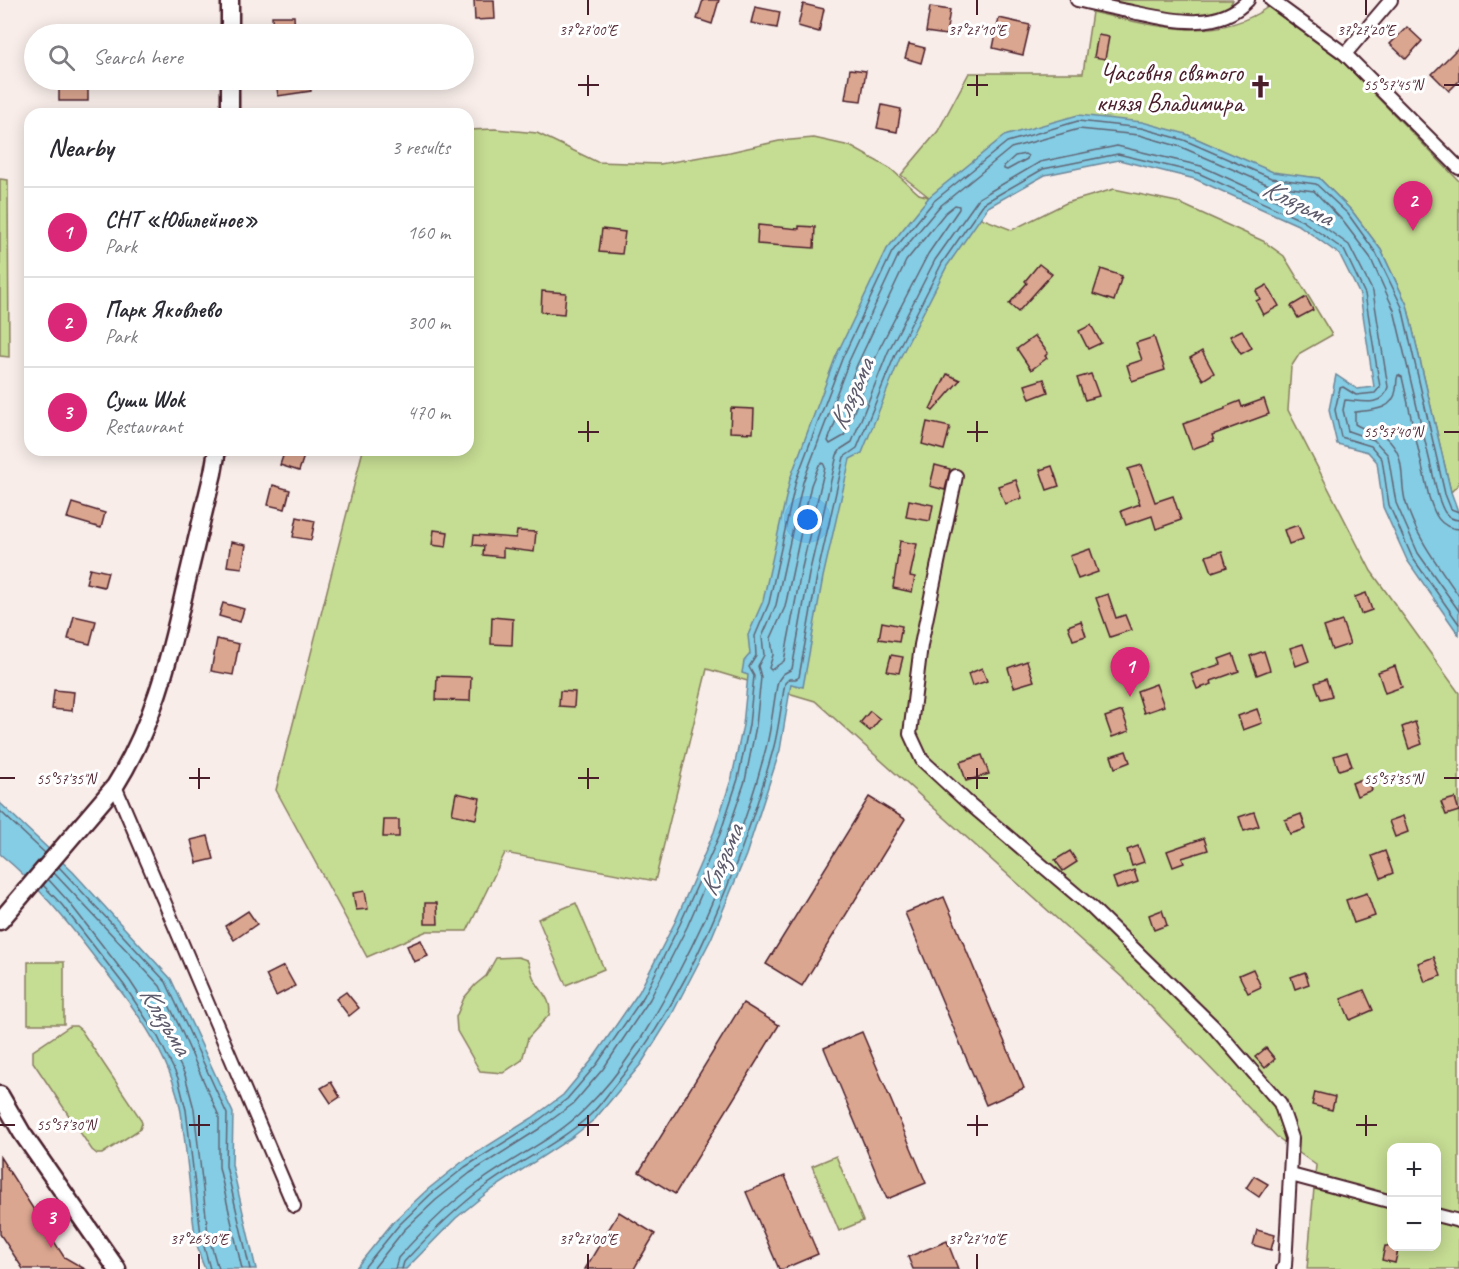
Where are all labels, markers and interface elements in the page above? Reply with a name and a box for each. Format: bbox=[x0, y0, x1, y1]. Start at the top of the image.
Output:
text: 37°27'00"E bbox=[559, 21, 619, 40]
text: 37°27'10"E bbox=[948, 21, 1008, 40]
text: 37°27'20"E bbox=[1337, 21, 1397, 40]
search box bbox=[24, 24, 474, 90]
icon: search bbox=[45, 41, 78, 74]
text: Search here bbox=[93, 43, 183, 71]
place label: Часовня святого князя Владимира bbox=[1096, 56, 1245, 119]
church icon: Часовня святого князя Владимира bbox=[1248, 74, 1274, 100]
text: 55°57'45"N bbox=[1363, 76, 1426, 95]
text: Nearby bbox=[48, 131, 113, 164]
text: 3 results bbox=[391, 135, 450, 160]
water label: Клязьма bbox=[1257, 171, 1341, 234]
pin: 2 bbox=[1394, 182, 1432, 231]
text: СНТ «Юбилейное» bbox=[105, 206, 258, 234]
text: 1 bbox=[63, 220, 72, 245]
text: 160 m bbox=[407, 220, 450, 245]
text: Park bbox=[105, 234, 137, 259]
text: Парк Яковлево bbox=[105, 296, 221, 324]
text: 2 bbox=[63, 310, 72, 335]
text: 300 m bbox=[407, 310, 450, 335]
text: Park bbox=[105, 324, 137, 349]
water label: Клязьма bbox=[820, 351, 882, 435]
text: Суши Wok bbox=[105, 386, 184, 414]
text: 3 bbox=[63, 400, 72, 425]
text: 470 m bbox=[407, 400, 450, 425]
text: Restaurant bbox=[105, 414, 182, 439]
text: 55°57'40"N bbox=[1363, 423, 1426, 442]
your location bbox=[793, 505, 822, 534]
pin: 1 bbox=[1110, 648, 1150, 697]
text: 55°57'35"N bbox=[36, 770, 99, 789]
text: 55°57'35"N bbox=[1363, 770, 1426, 789]
water label: Клязьма bbox=[691, 817, 752, 901]
water label: Клязьма bbox=[132, 980, 201, 1062]
text: 55°57'30"N bbox=[36, 1116, 99, 1135]
map controls bbox=[1387, 1143, 1441, 1251]
button: + bbox=[1387, 1143, 1441, 1197]
button: − bbox=[1387, 1197, 1441, 1251]
pin: 3 bbox=[32, 1198, 70, 1248]
text: 37°26'50"E bbox=[170, 1230, 230, 1249]
text: 37°27'00"E bbox=[559, 1230, 619, 1249]
text: 37°27'10"E bbox=[948, 1230, 1008, 1249]

